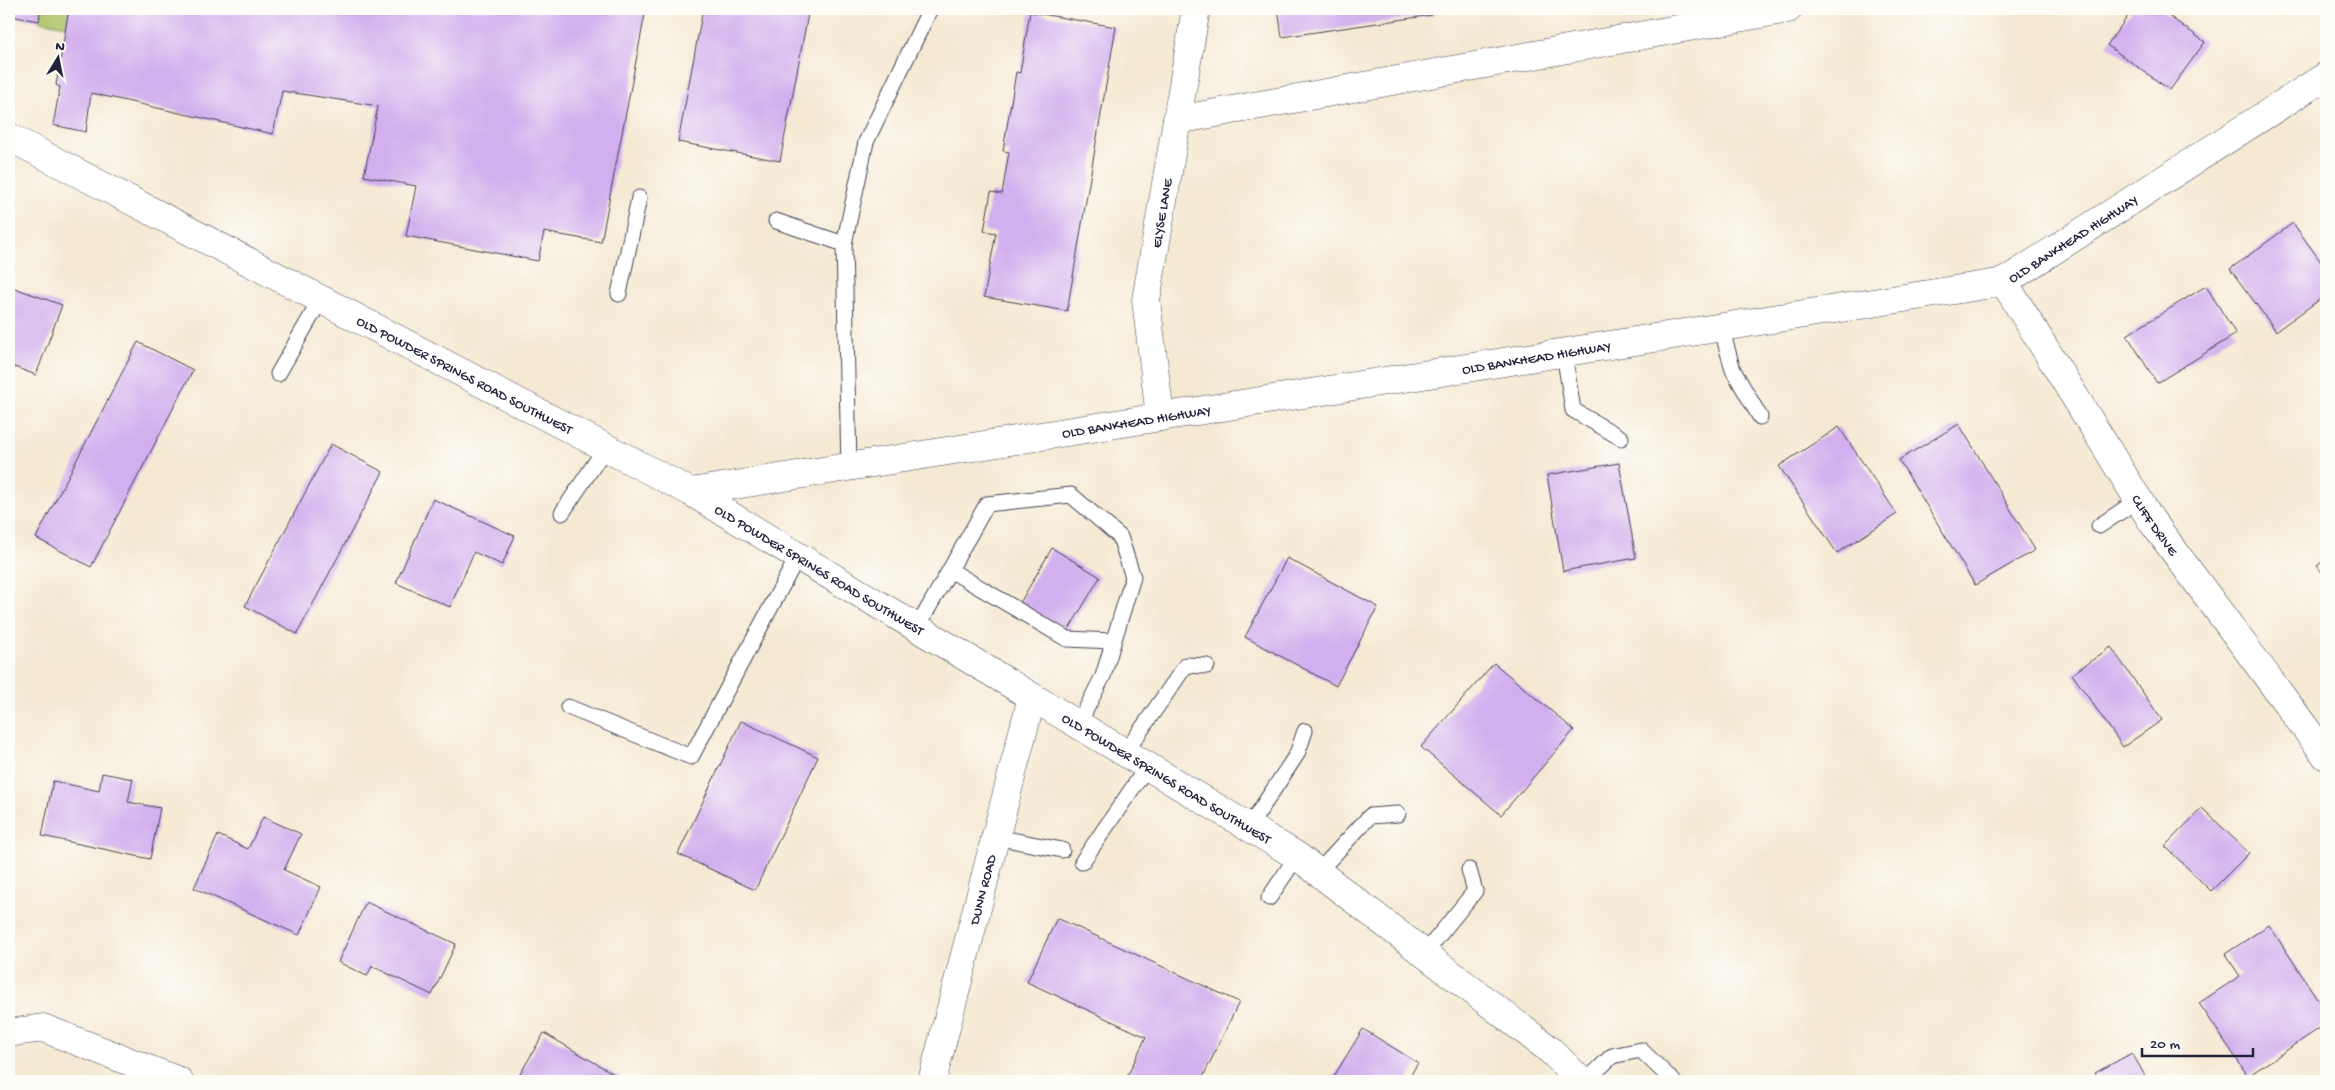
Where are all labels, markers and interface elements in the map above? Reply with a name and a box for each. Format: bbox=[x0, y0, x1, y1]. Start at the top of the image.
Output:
north arrow bbox=[32, 32, 82, 82]
text: N bbox=[54, 38, 66, 57]
street label: ELYSE LANE bbox=[1149, 176, 1178, 250]
street label: OLD BANKHEAD HIGHWAY bbox=[2006, 193, 2142, 288]
street label: OLD POWDER SPRINGS ROAD SOUTHWEST bbox=[353, 313, 575, 440]
street label: OLD BANKHEAD HIGHWAY bbox=[1461, 339, 1612, 380]
street label: OLD BANKHEAD HIGHWAY bbox=[1061, 403, 1212, 444]
street label: CLIFF DRIVE bbox=[2126, 492, 2181, 561]
street label: OLD POWDER SPRINGS ROAD SOUTHWEST bbox=[711, 502, 927, 641]
street label: OLD POWDER SPRINGS ROAD SOUTHWEST bbox=[1058, 711, 1274, 850]
street label: DUNN ROAD bbox=[967, 852, 1002, 928]
scale bar bbox=[2142, 1025, 2254, 1057]
text: 20 m bbox=[2150, 1036, 2180, 1054]

